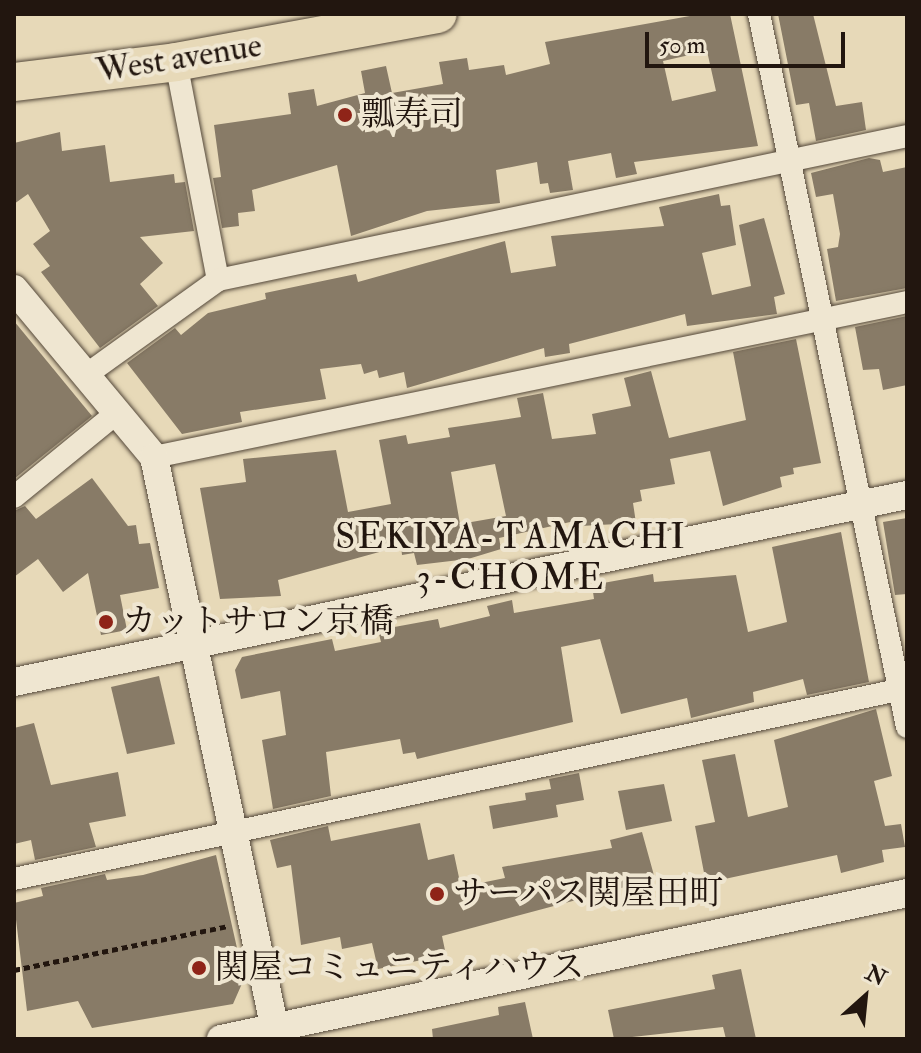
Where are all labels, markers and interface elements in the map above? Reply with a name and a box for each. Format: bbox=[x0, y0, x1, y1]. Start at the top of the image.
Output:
scale bar bbox=[649, 16, 849, 66]
street label: West avenue bbox=[93, 25, 265, 91]
text: 50 m bbox=[659, 30, 705, 61]
place label: 瓢寿司 bbox=[361, 95, 463, 135]
marker: 瓢寿司 bbox=[336, 106, 354, 124]
district label: SEKIYA-TAMACHI 3-CHOME bbox=[335, 514, 687, 599]
place label: カットサロン京橋 bbox=[122, 602, 394, 642]
marker: カットサロン京橋 bbox=[97, 613, 115, 631]
place label: サーパス関屋田町 bbox=[453, 874, 725, 914]
marker: サーパス関屋田町 bbox=[428, 885, 446, 903]
place label: 関屋コミュニティハウス bbox=[215, 948, 589, 988]
north arrow bbox=[825, 957, 905, 1037]
marker: 関屋コミュニティハウス bbox=[190, 959, 208, 977]
text: N bbox=[861, 959, 891, 993]

